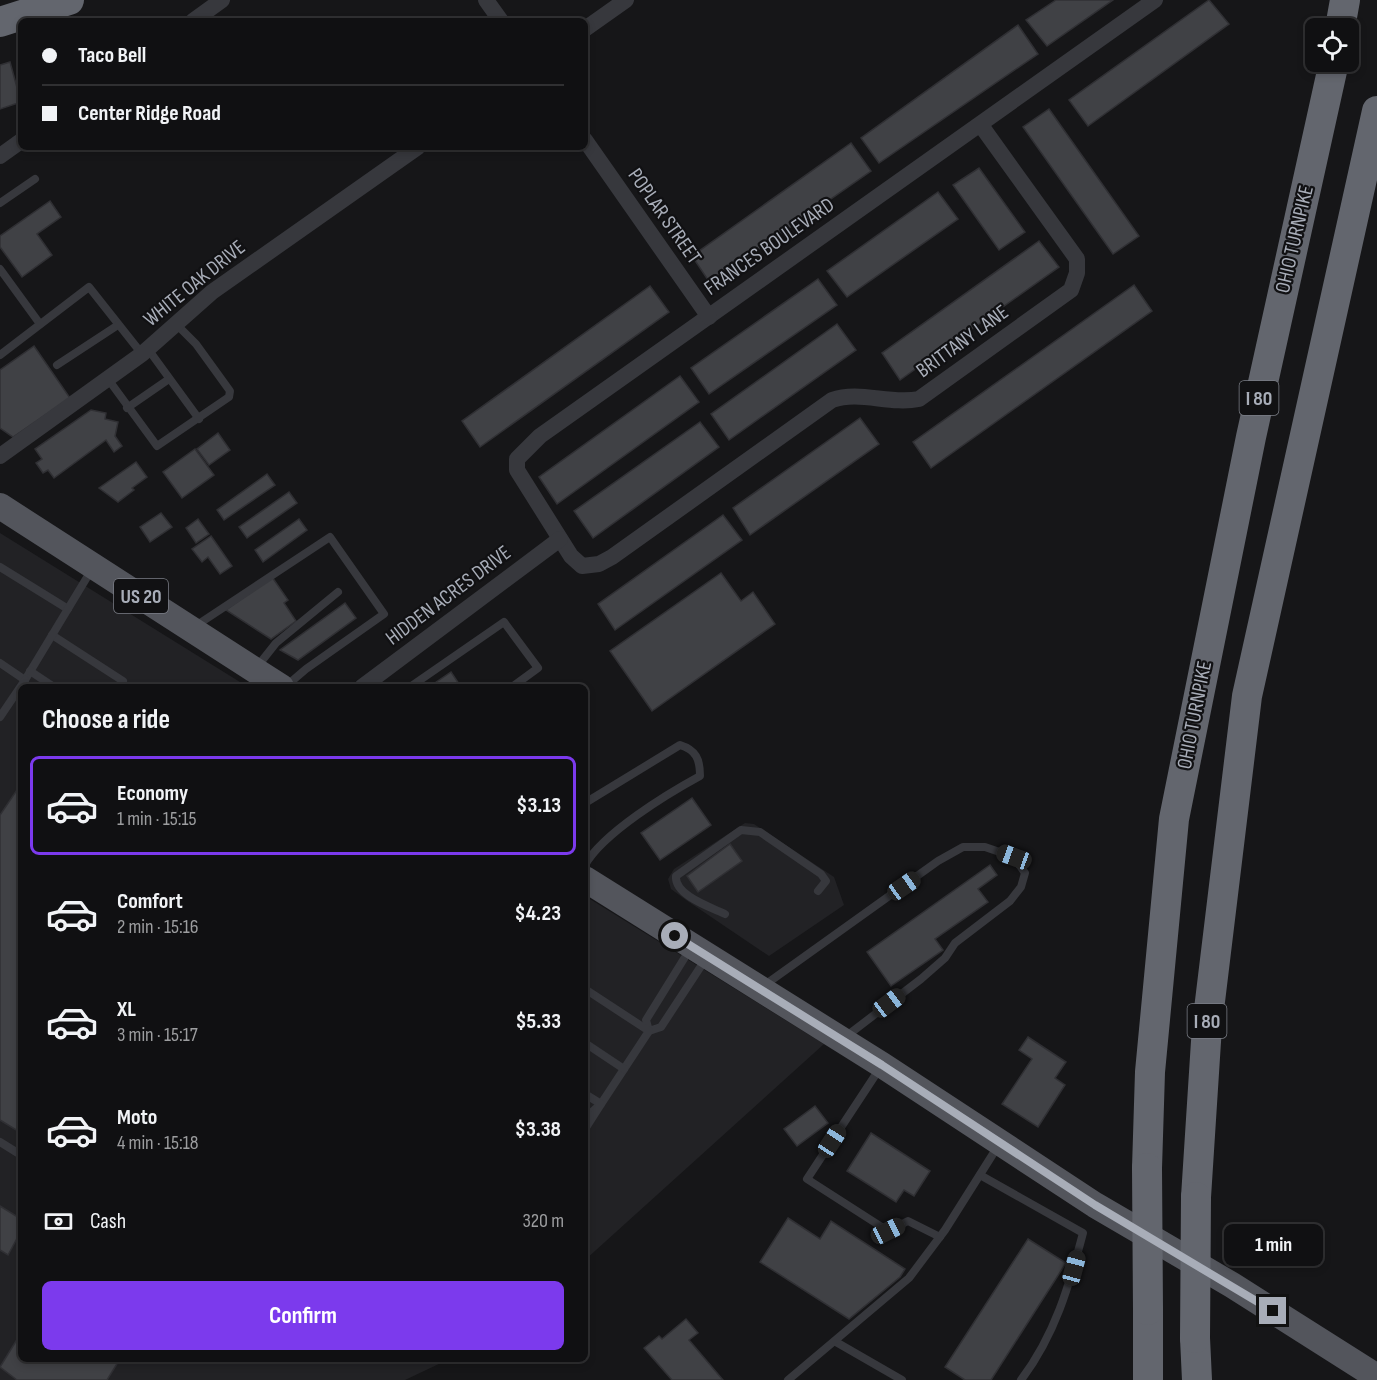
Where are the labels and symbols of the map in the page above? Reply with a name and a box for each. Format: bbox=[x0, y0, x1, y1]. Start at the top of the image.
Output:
street label: POPLAR STREET bbox=[623, 164, 707, 269]
street label: OHIO TURNPIKE bbox=[1270, 183, 1319, 295]
street label: FRANCES BOULEVARD bbox=[699, 192, 839, 301]
street label: WHITE OAK DRIVE bbox=[138, 235, 250, 332]
street label: BRITTANY LANE bbox=[911, 300, 1013, 383]
road number: I 80 bbox=[1240, 381, 1278, 415]
street label: HIDDEN ACRES DRIVE bbox=[381, 540, 516, 651]
road number: US 20 bbox=[114, 579, 168, 613]
street label: OHIO TURNPIKE bbox=[1172, 659, 1217, 771]
car bbox=[994, 842, 1034, 872]
car bbox=[884, 868, 924, 904]
route start bbox=[661, 922, 688, 949]
car bbox=[869, 985, 909, 1021]
road number: I 80 bbox=[1188, 1004, 1226, 1038]
car bbox=[815, 1121, 849, 1161]
car bbox=[868, 1215, 908, 1247]
callout: 1 min bbox=[1224, 1224, 1322, 1266]
car bbox=[1061, 1248, 1087, 1288]
route end bbox=[1259, 1297, 1286, 1324]

